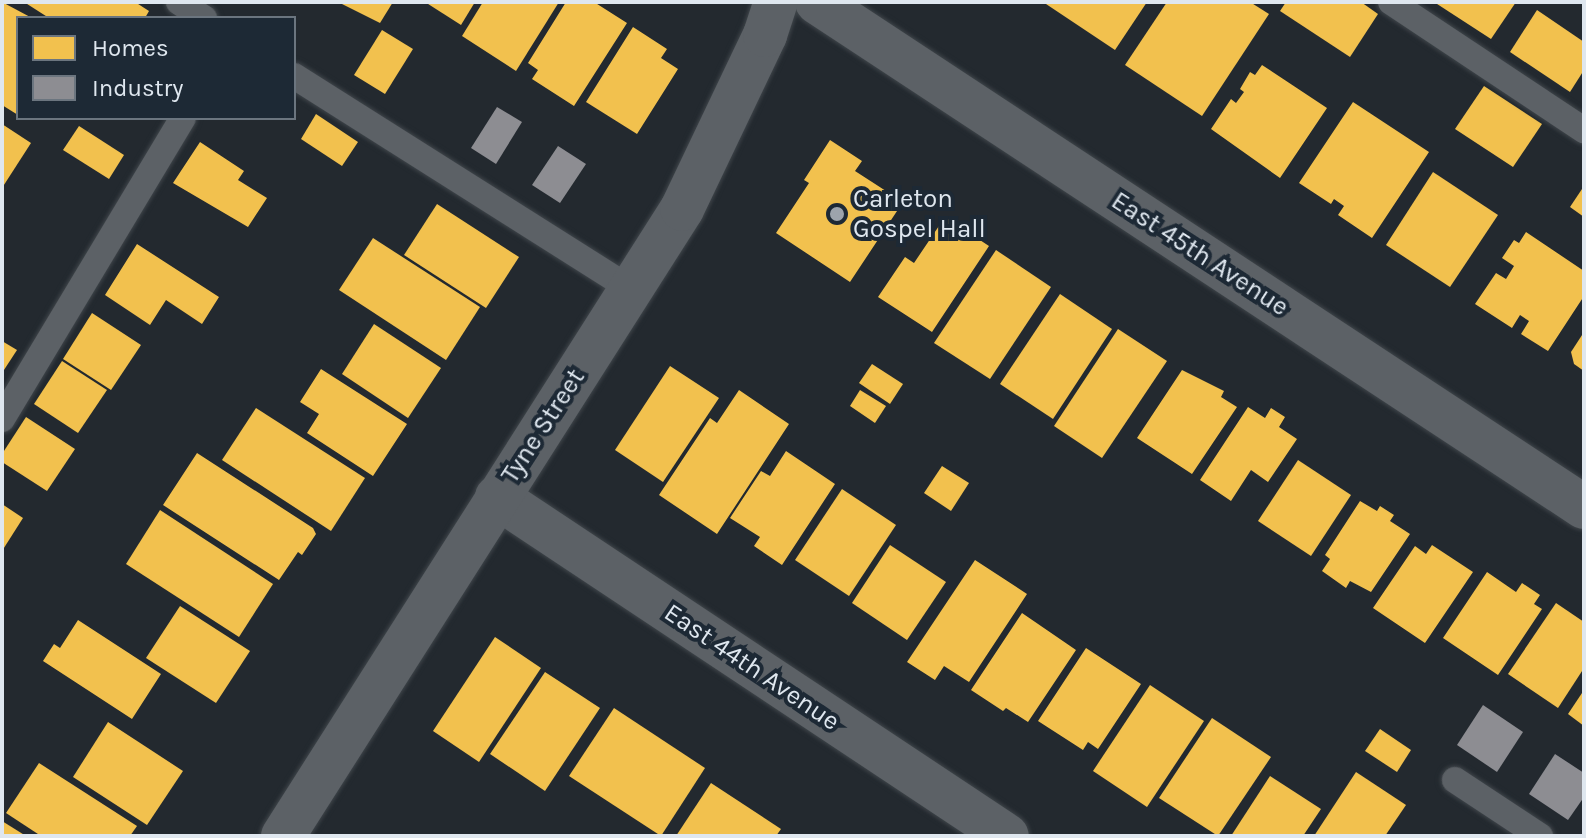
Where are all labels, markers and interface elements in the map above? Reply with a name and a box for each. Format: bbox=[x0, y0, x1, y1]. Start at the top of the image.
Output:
legend bbox=[16, 16, 296, 120]
text: Homes bbox=[92, 34, 169, 62]
text: Industry bbox=[92, 74, 183, 102]
place label: Carleton Gospel Hall bbox=[853, 183, 986, 244]
street label: East 45th Avenue bbox=[1106, 185, 1294, 323]
marker: Carleton Gospel Hall bbox=[828, 205, 846, 223]
street label: Tyne Street bbox=[495, 363, 591, 489]
street label: East 44th Avenue bbox=[658, 597, 846, 737]

